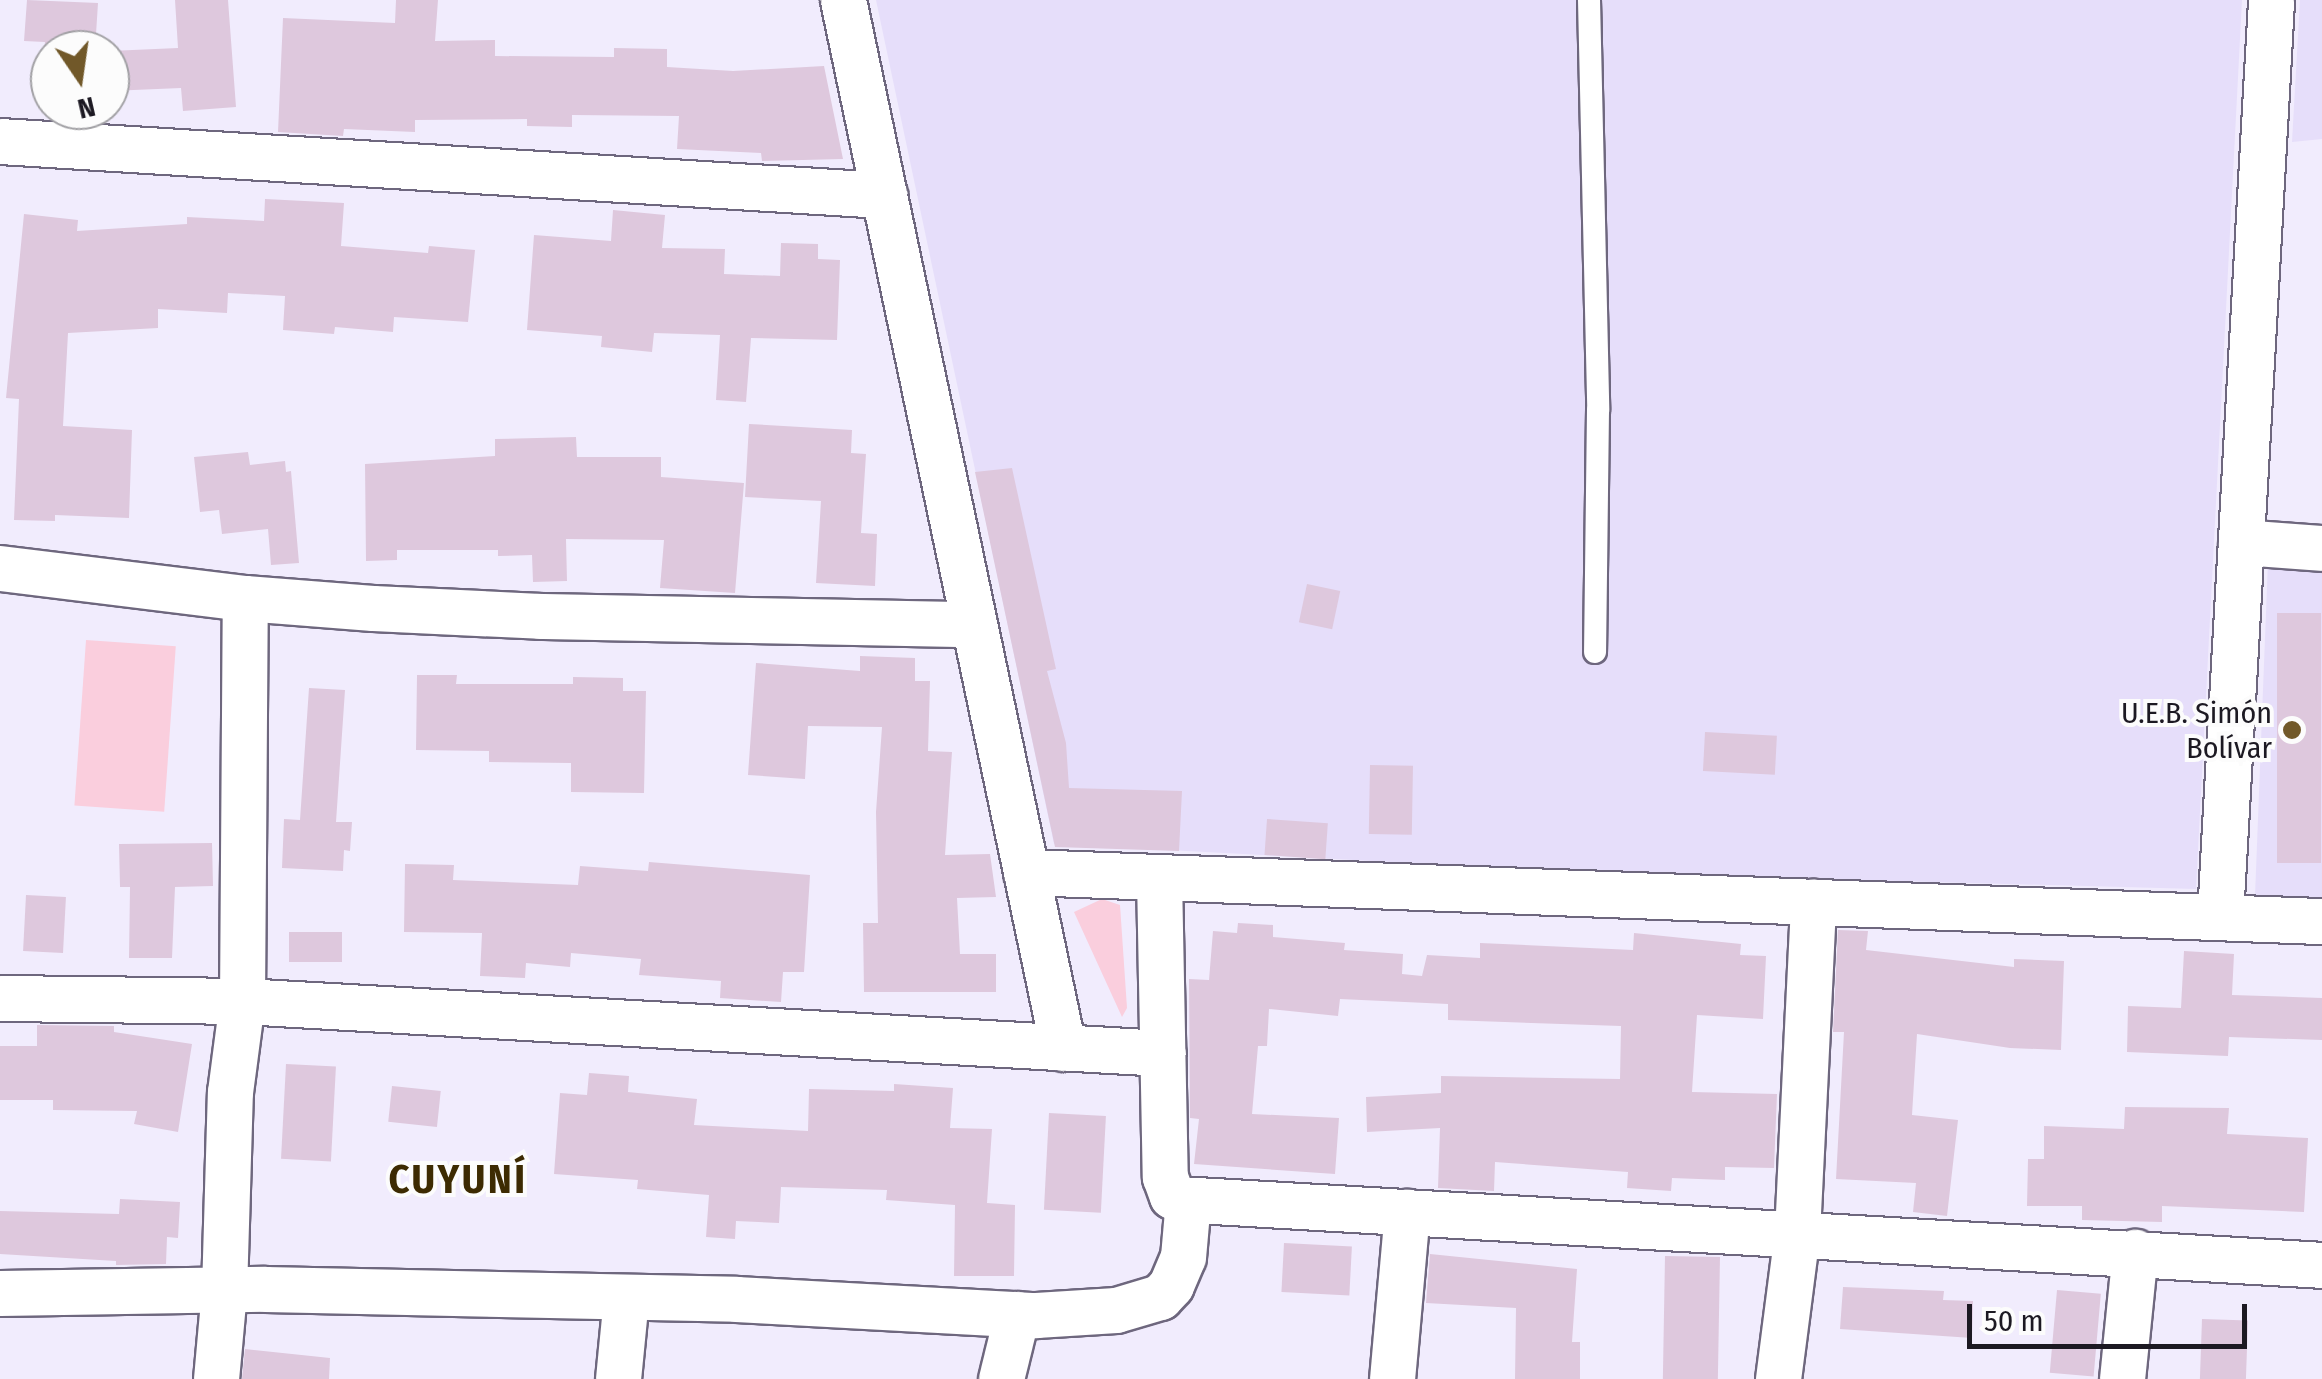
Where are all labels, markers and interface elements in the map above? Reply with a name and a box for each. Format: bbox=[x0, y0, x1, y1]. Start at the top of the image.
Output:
north arrow bbox=[30, 30, 130, 130]
text: N bbox=[75, 90, 98, 126]
place label: U.E.B. Simón Bolívar bbox=[2121, 695, 2272, 766]
marker: U.E.B. Simón Bolívar bbox=[2281, 719, 2303, 741]
district label: CUYUNÍ bbox=[389, 1156, 527, 1204]
scale bar bbox=[1972, 1284, 2252, 1346]
text: 50 m bbox=[1984, 1303, 2044, 1339]

